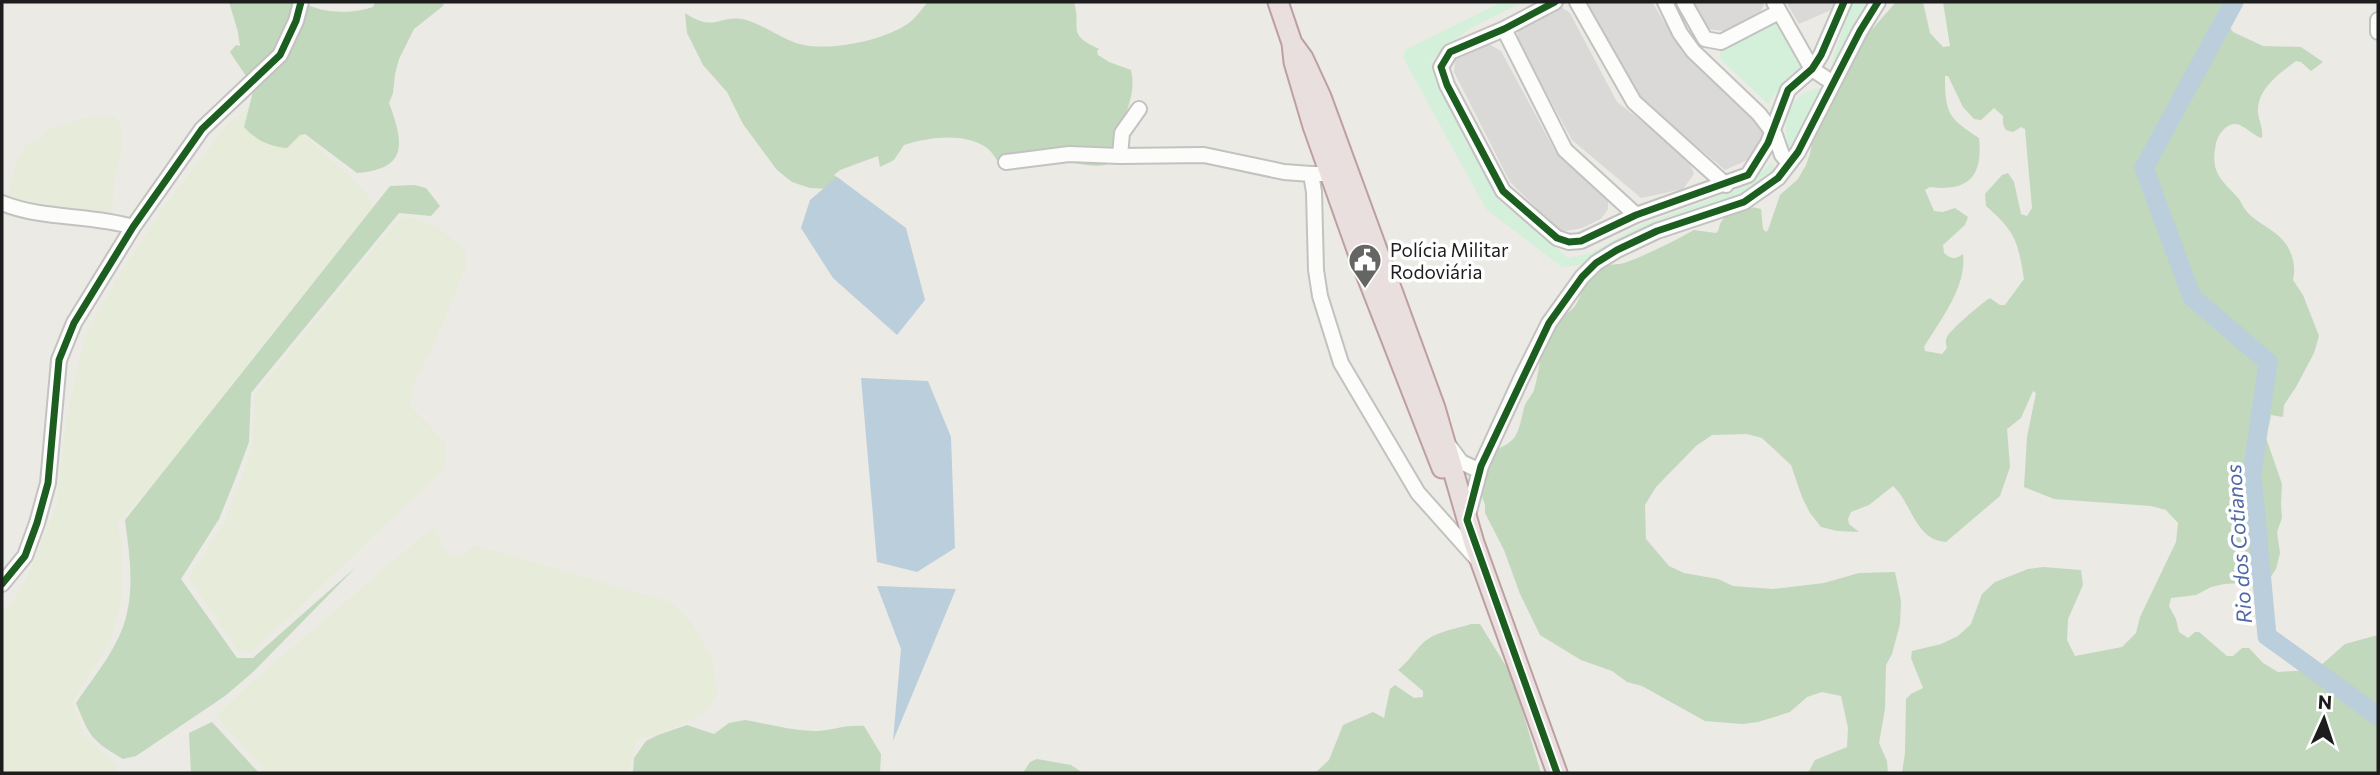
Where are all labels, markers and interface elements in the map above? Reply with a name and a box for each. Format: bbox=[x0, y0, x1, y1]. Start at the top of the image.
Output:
place label: Polícia Militar Rodoviária bbox=[1390, 238, 1509, 283]
public building icon: Polícia Militar Rodoviária bbox=[1346, 241, 1384, 290]
water label: Rio dos Cotianos bbox=[2220, 464, 2256, 624]
north arrow bbox=[2289, 684, 2359, 754]
text: N bbox=[2317, 690, 2333, 713]

